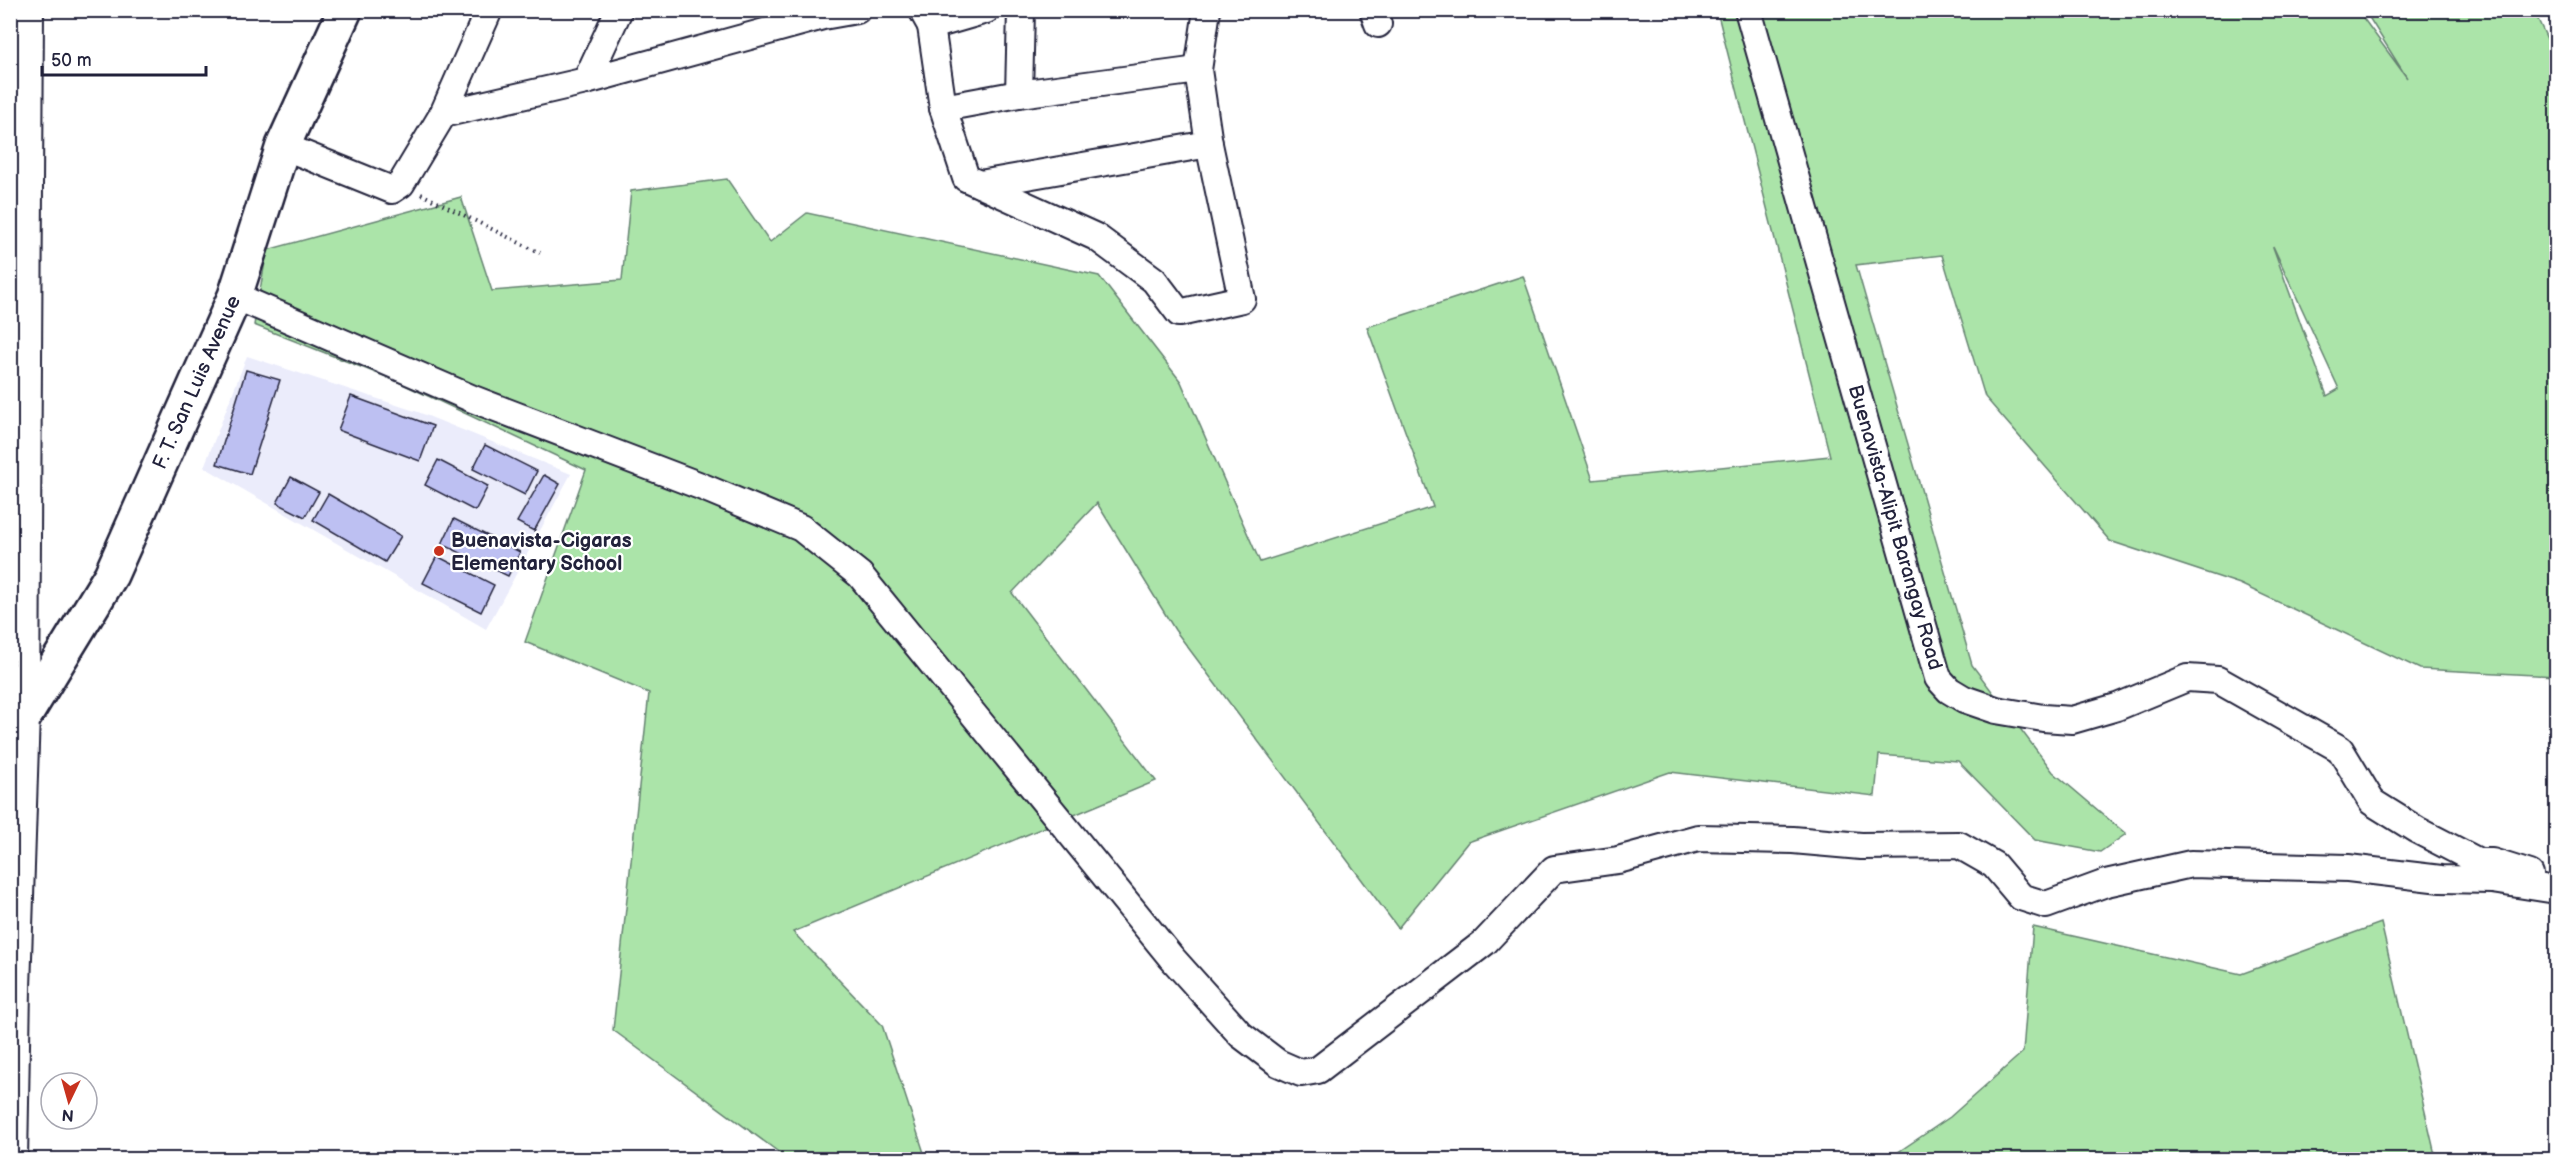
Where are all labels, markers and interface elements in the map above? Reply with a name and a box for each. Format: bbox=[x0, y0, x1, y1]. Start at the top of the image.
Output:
scale bar bbox=[42, 39, 206, 77]
text: 50 m bbox=[51, 50, 92, 71]
street label: F. T. San Luis Avenue bbox=[148, 292, 246, 473]
street label: Buenavista-Alipit Barangay Road bbox=[1843, 382, 1947, 673]
place label: Buenavista-Cigaras Elementary School bbox=[451, 529, 632, 576]
marker: Buenavista-Cigaras Elementary School bbox=[432, 544, 446, 558]
north arrow bbox=[39, 1071, 99, 1131]
text: N bbox=[61, 1104, 75, 1124]

